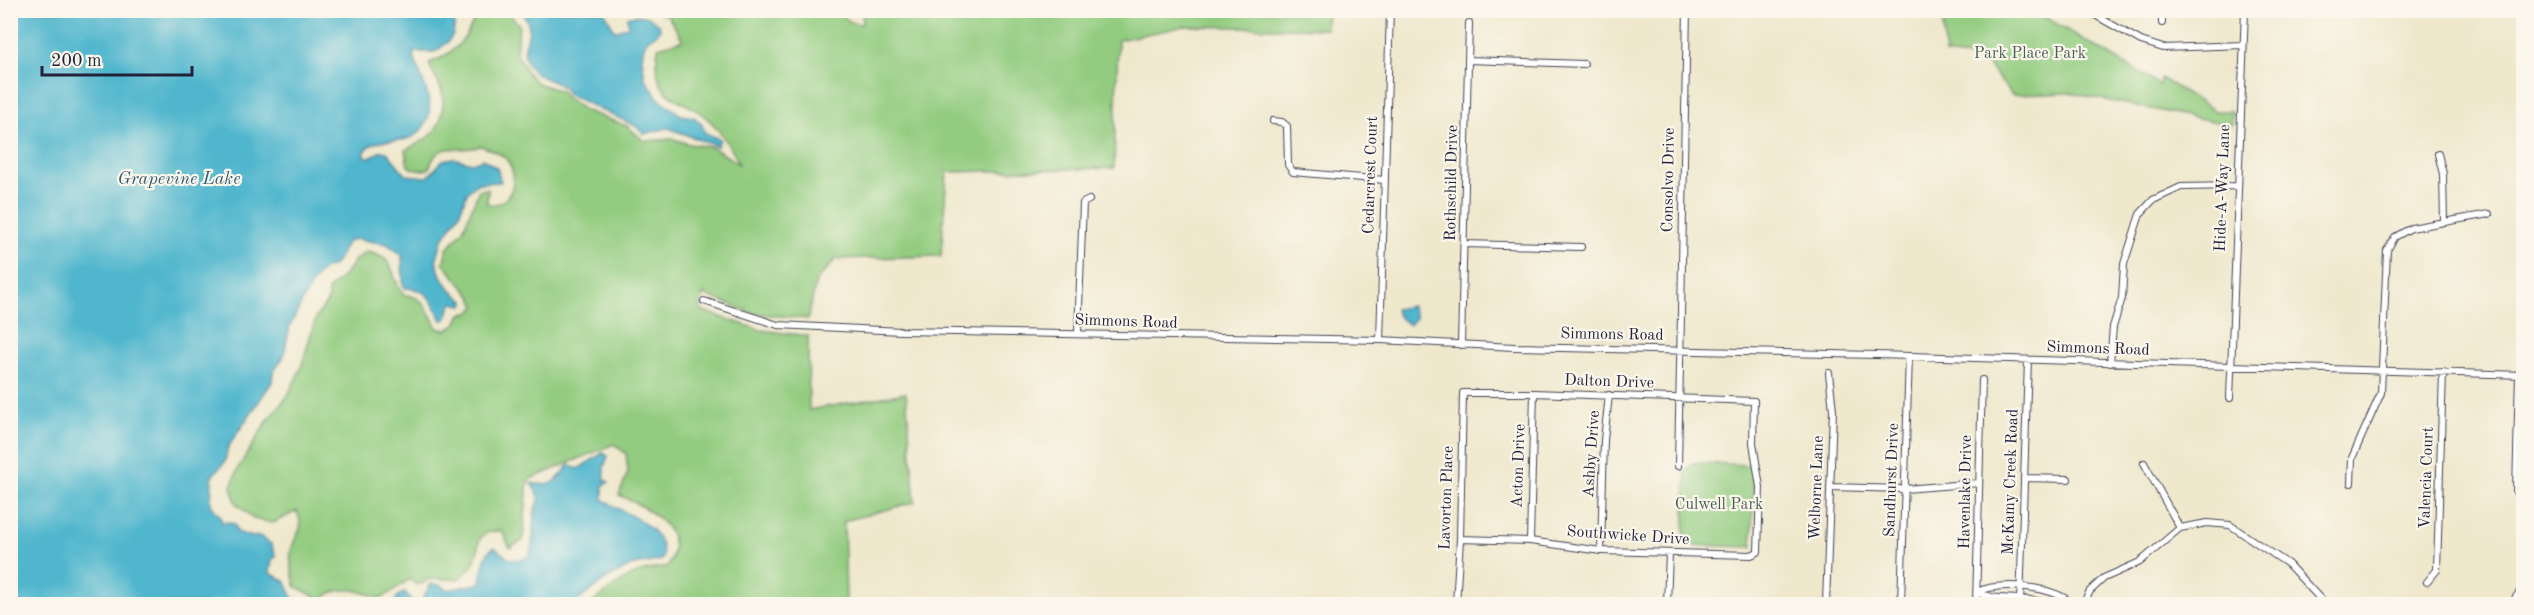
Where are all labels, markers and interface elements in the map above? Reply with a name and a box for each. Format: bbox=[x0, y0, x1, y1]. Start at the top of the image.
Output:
scale bar bbox=[42, 39, 192, 77]
park label: Park Place Park bbox=[1974, 46, 2086, 62]
text: 200 m bbox=[51, 52, 102, 70]
street label: Cedarcrest Court bbox=[1361, 115, 1381, 234]
street label: Hide-A-Way Lane bbox=[2213, 124, 2233, 252]
street label: Rothschild Drive bbox=[1443, 125, 1461, 241]
street label: Consolvo Drive bbox=[1660, 127, 1678, 233]
water label: Grapevine Lake bbox=[117, 170, 241, 188]
street label: Simmons Road bbox=[1074, 312, 1178, 332]
street label: Simmons Road bbox=[1560, 326, 1664, 344]
street label: Simmons Road bbox=[2046, 339, 2150, 359]
street label: Dalton Drive bbox=[1564, 372, 1654, 392]
street label: McKamy Creek Road bbox=[2000, 409, 2022, 555]
street label: Ashby Drive bbox=[1581, 410, 1603, 498]
street label: Sandhurst Drive bbox=[1882, 423, 1902, 537]
street label: Acton Drive bbox=[1510, 424, 1528, 508]
street label: Valencia Court bbox=[2417, 426, 2437, 529]
street label: Welborne Lane bbox=[1807, 435, 1827, 541]
street label: Havenlake Drive bbox=[1957, 435, 1975, 549]
street label: Lavorton Place bbox=[1437, 446, 1457, 550]
park label: Culwell Park bbox=[1675, 497, 1763, 513]
street label: Southwicke Drive bbox=[1566, 524, 1690, 548]

